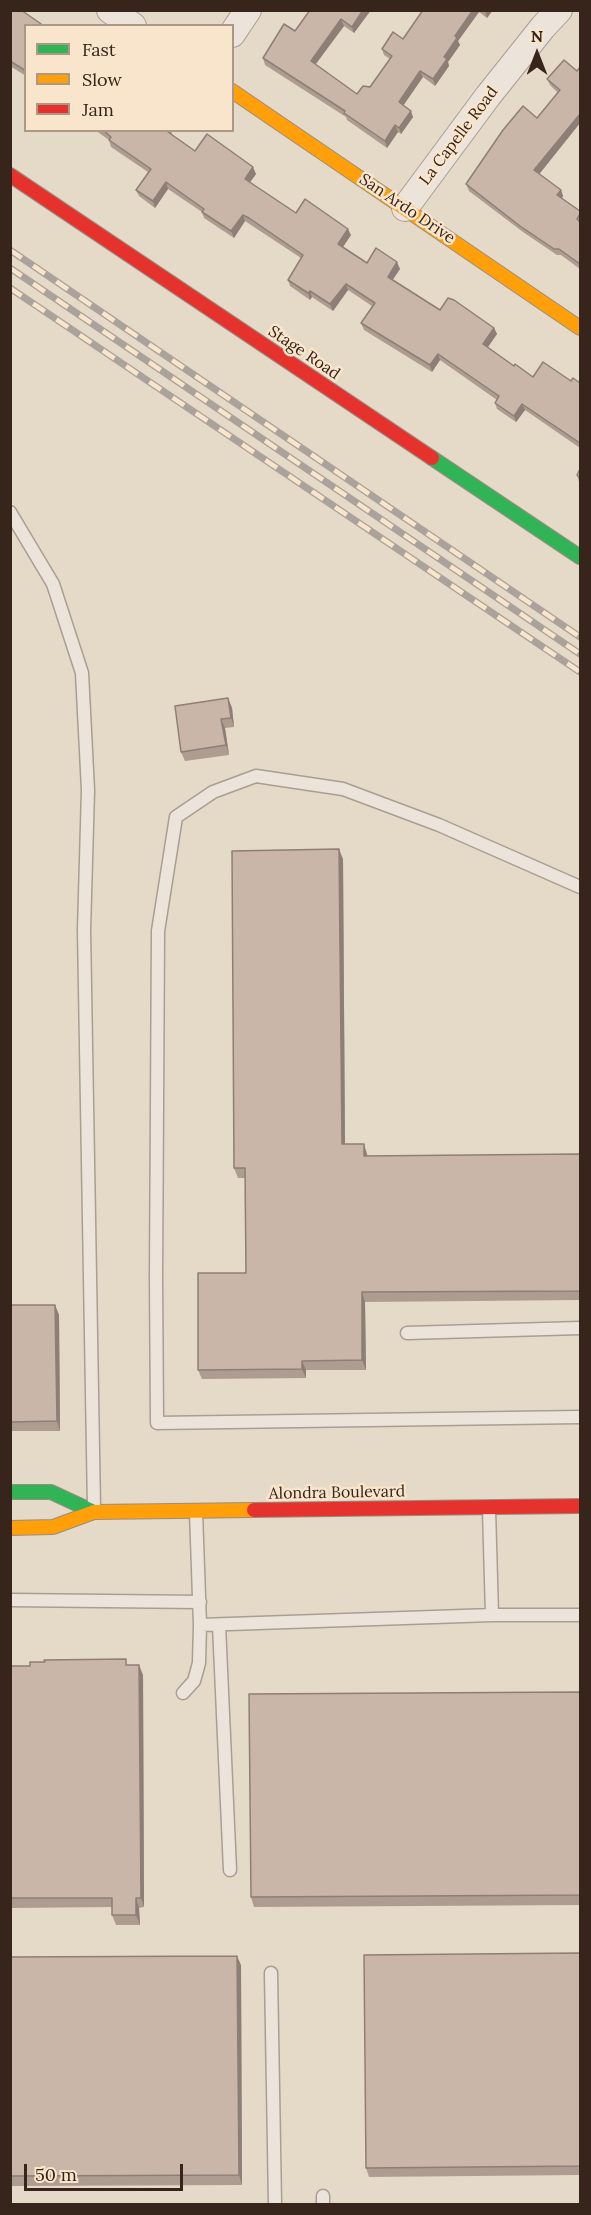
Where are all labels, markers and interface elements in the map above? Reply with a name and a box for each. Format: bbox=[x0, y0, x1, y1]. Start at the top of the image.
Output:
legend bbox=[24, 24, 234, 132]
north arrow bbox=[507, 24, 567, 84]
text: N bbox=[531, 26, 543, 46]
text: Fast bbox=[82, 38, 116, 61]
text: Slow bbox=[82, 68, 122, 91]
street label: La Capelle Road bbox=[416, 83, 502, 189]
text: Jam bbox=[82, 98, 114, 121]
street label: San Ardo Drive bbox=[356, 170, 458, 248]
street label: Stage Road bbox=[265, 322, 343, 384]
street label: Alondra Boulevard bbox=[269, 1482, 405, 1504]
scale bar bbox=[27, 2152, 186, 2190]
text: 50 m bbox=[35, 2163, 77, 2186]

